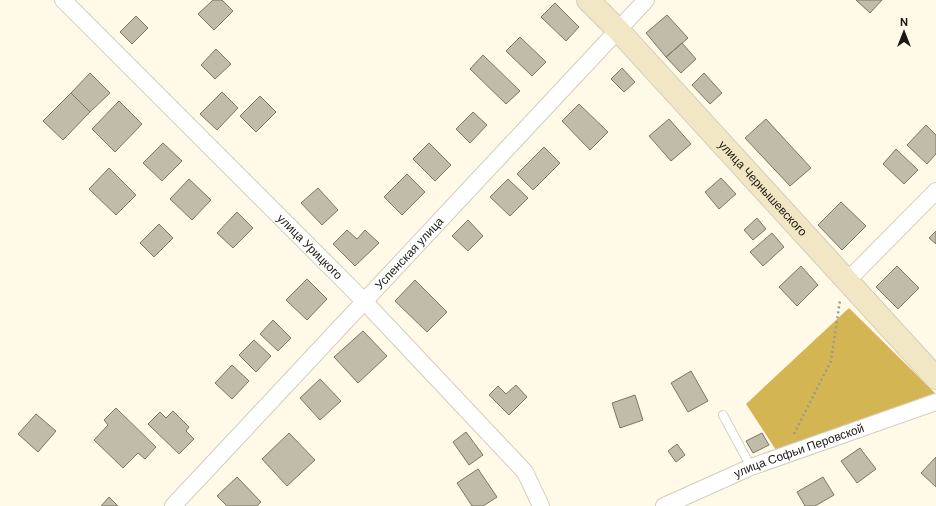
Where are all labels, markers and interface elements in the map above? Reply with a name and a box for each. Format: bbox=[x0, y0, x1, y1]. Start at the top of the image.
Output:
north arrow bbox=[884, 12, 924, 52]
text: N bbox=[900, 15, 908, 29]
street label: улица Чернышевского bbox=[715, 137, 811, 240]
street label: улица Урицкого bbox=[274, 211, 346, 283]
street label: Успенская улица bbox=[371, 213, 447, 293]
street label: улица Софьи Перовской bbox=[731, 420, 866, 482]

